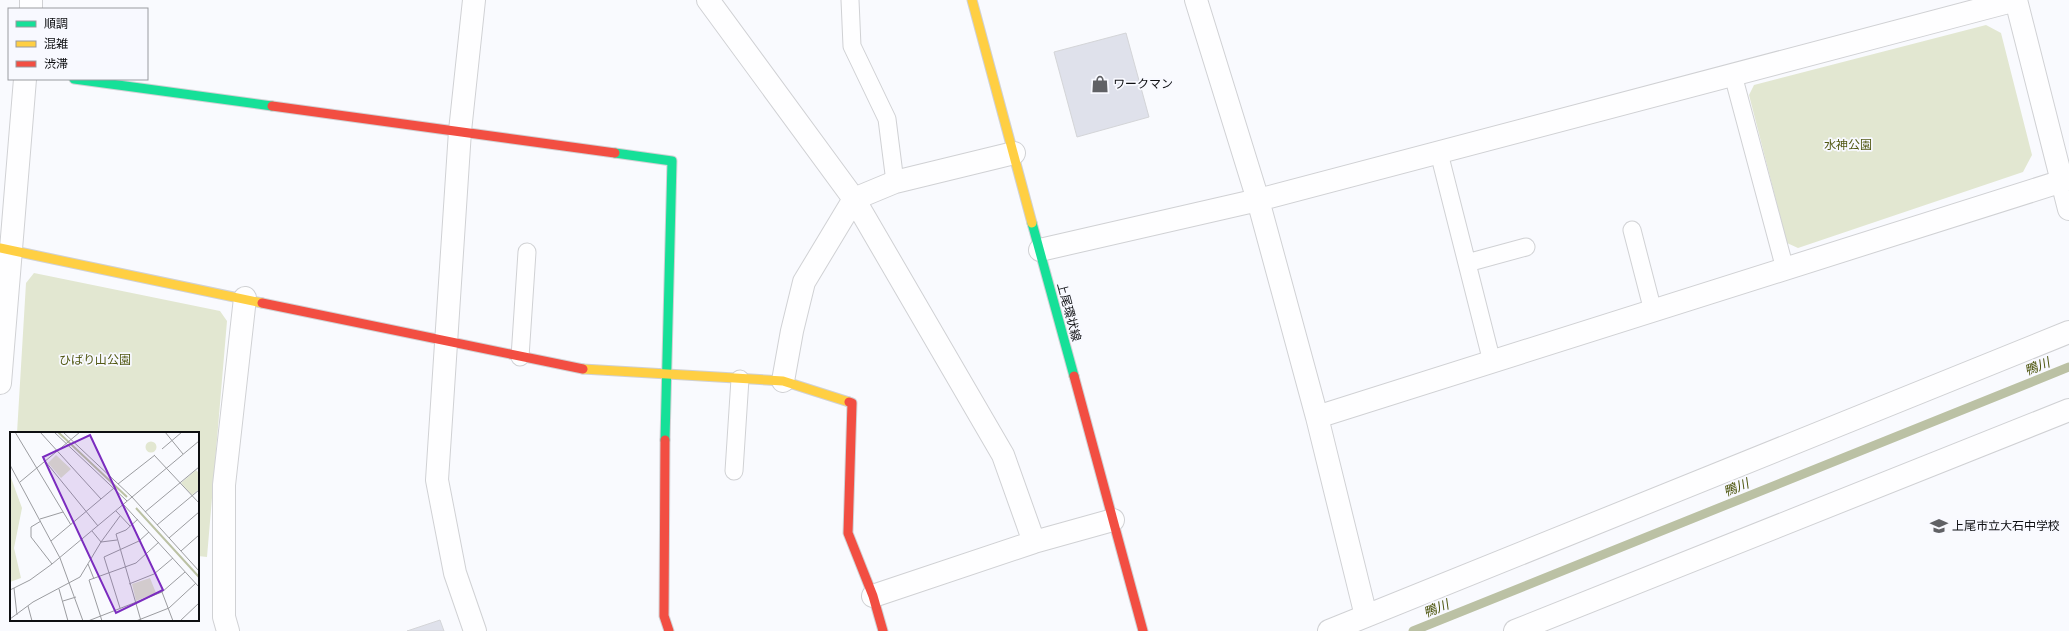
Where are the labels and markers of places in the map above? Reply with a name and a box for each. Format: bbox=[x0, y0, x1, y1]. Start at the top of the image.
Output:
shop icon: ワークマン bbox=[1090, 74, 1110, 94]
place label: ワークマン bbox=[1113, 76, 1173, 91]
school or university icon: 上尾市立大石中学校 bbox=[1929, 516, 1949, 536]
place label: 上尾市立大石中学校 bbox=[1952, 518, 2060, 533]

